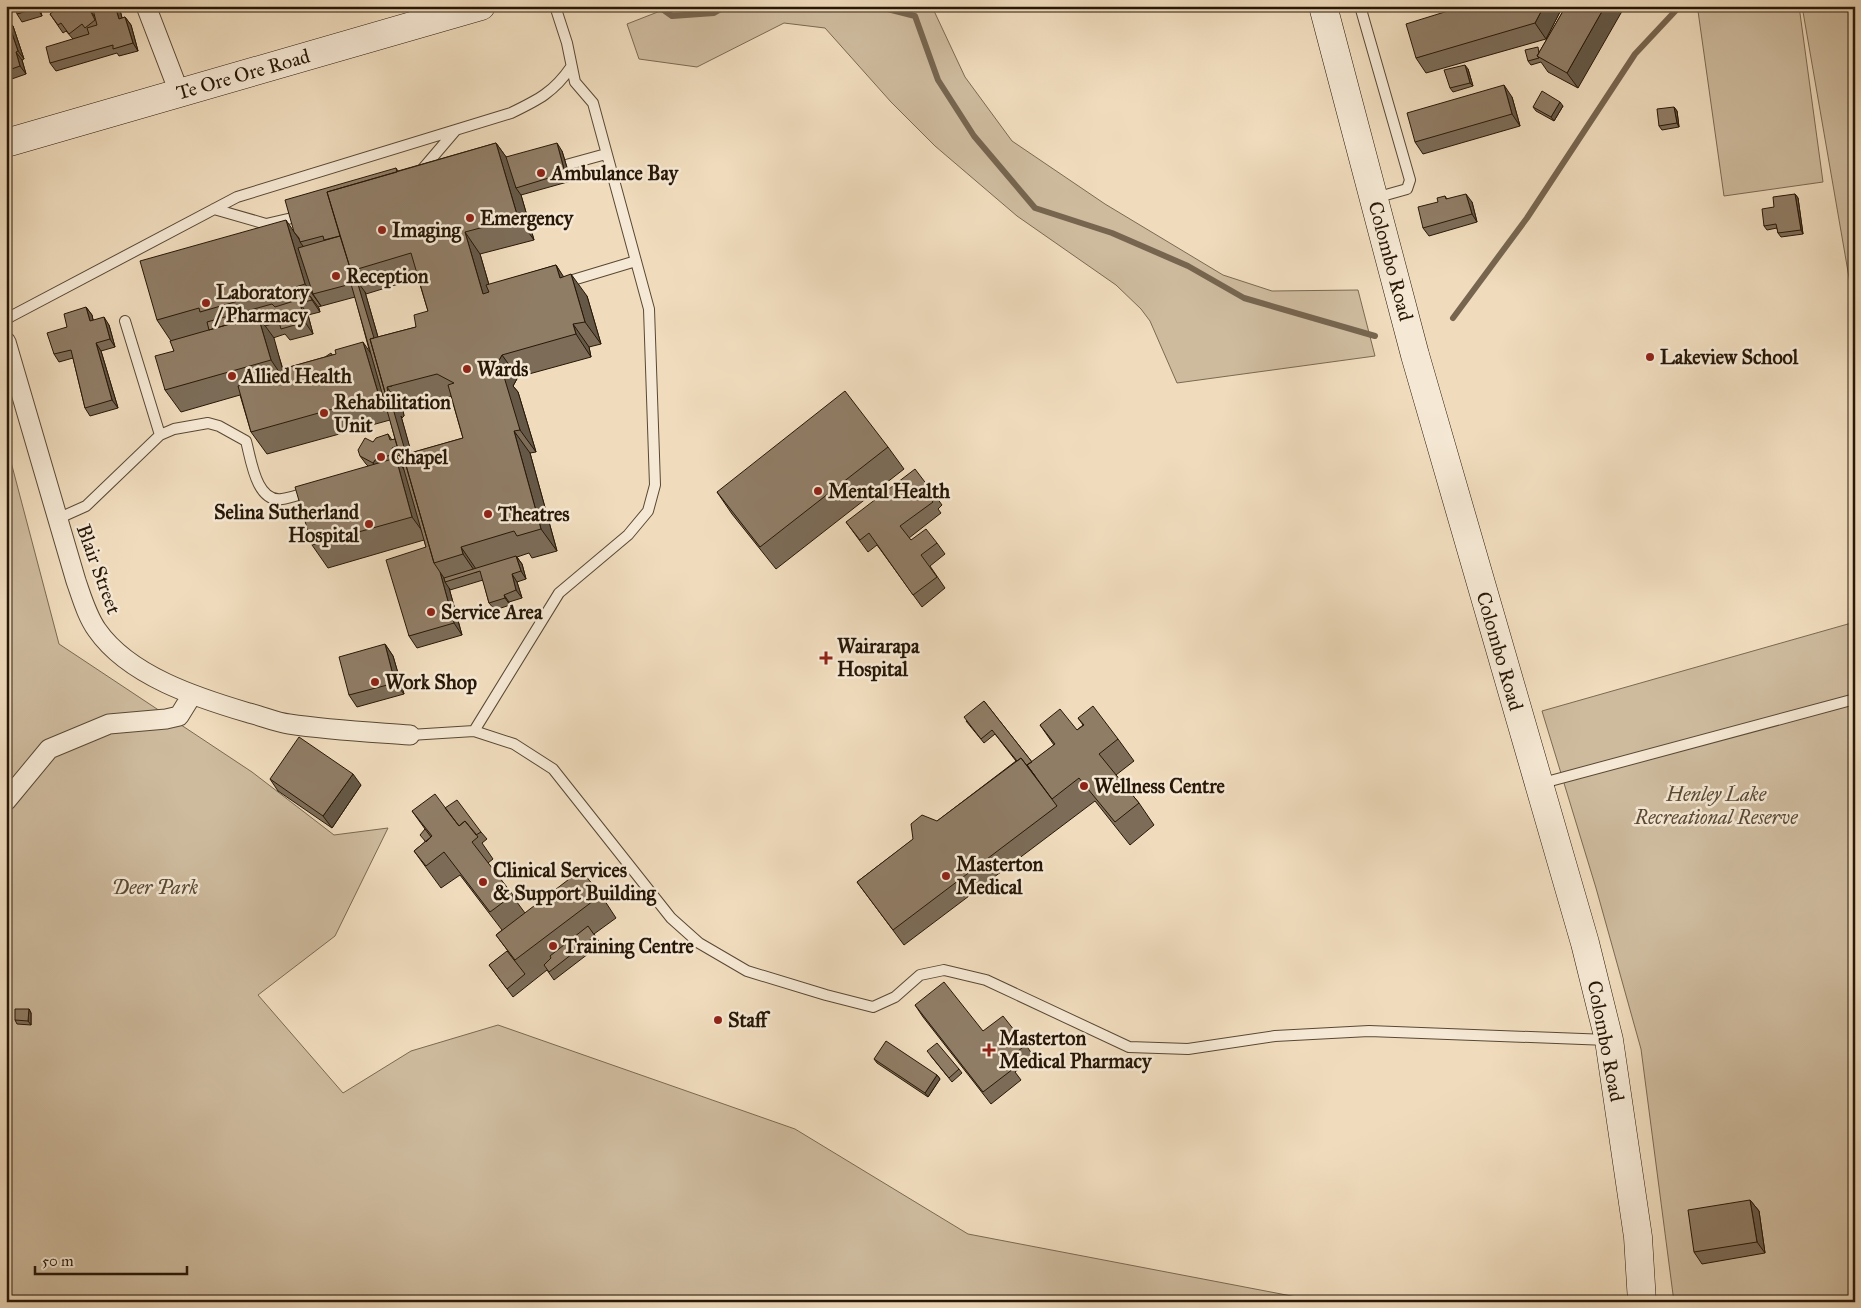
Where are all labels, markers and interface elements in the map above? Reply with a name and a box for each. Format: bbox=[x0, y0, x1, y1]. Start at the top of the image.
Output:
street label: Te Ore Ore Road bbox=[173, 43, 313, 105]
place label: Ambulance Bay bbox=[549, 161, 680, 186]
marker: Ambulance Bay bbox=[535, 167, 547, 179]
street label: Colombo Road bbox=[1364, 199, 1418, 323]
place label: Emergency bbox=[480, 206, 575, 231]
marker: Emergency bbox=[464, 212, 476, 224]
place label: Imaging bbox=[392, 218, 461, 243]
marker: Imaging bbox=[376, 224, 388, 236]
place label: Reception bbox=[346, 264, 429, 289]
marker: Reception bbox=[330, 270, 342, 282]
place label: Laboratory / Pharmacy bbox=[214, 280, 311, 328]
marker: Laboratory / Pharmacy bbox=[200, 297, 212, 309]
place label: Lakeview School bbox=[1660, 345, 1799, 369]
marker: Lakeview School bbox=[1644, 351, 1656, 363]
place label: Wards bbox=[477, 357, 529, 381]
marker: Wards bbox=[461, 363, 473, 375]
place label: Allied Health bbox=[240, 364, 353, 388]
marker: Allied Health bbox=[226, 370, 238, 382]
place label: Rehabilitation Unit bbox=[334, 390, 451, 437]
marker: Rehabilitation Unit bbox=[318, 407, 330, 419]
place label: Chapel bbox=[391, 445, 449, 470]
marker: Chapel bbox=[375, 451, 387, 463]
place label: Mental Health bbox=[828, 479, 951, 503]
marker: Mental Health bbox=[812, 485, 824, 497]
place label: Selina Sutherland Hospital bbox=[214, 500, 360, 548]
place label: Theatres bbox=[497, 502, 570, 526]
marker: Theatres bbox=[482, 508, 494, 520]
marker: Selina Sutherland Hospital bbox=[363, 518, 375, 530]
street label: Blair Street bbox=[72, 521, 126, 617]
street label: Colombo Road bbox=[1472, 589, 1528, 713]
place label: Service Area bbox=[441, 600, 543, 624]
marker: Service Area bbox=[425, 606, 437, 618]
place label: Wairarapa Hospital bbox=[837, 634, 920, 682]
marker: Wairarapa Hospital bbox=[819, 651, 833, 665]
place label: Work Shop bbox=[385, 670, 477, 695]
marker: Work Shop bbox=[369, 676, 381, 688]
place label: Wellness Centre bbox=[1094, 774, 1226, 798]
marker: Wellness Centre bbox=[1078, 780, 1090, 792]
park label: Henley Lake Recreational Reserve bbox=[1633, 782, 1798, 829]
place label: Masterton Medical bbox=[956, 852, 1044, 899]
place label: Clinical Services & Support Building bbox=[493, 858, 657, 906]
marker: Masterton Medical bbox=[940, 870, 952, 882]
park label: Deer Park bbox=[112, 875, 198, 899]
marker: Clinical Services & Support Building bbox=[477, 876, 489, 888]
place label: Training Centre bbox=[562, 934, 695, 959]
marker: Training Centre bbox=[547, 940, 559, 952]
street label: Colombo Road bbox=[1583, 978, 1629, 1104]
place label: Staff bbox=[728, 1008, 771, 1032]
marker: Staff bbox=[712, 1014, 724, 1026]
place label: Masterton Medical Pharmacy bbox=[999, 1026, 1153, 1074]
marker: Masterton Medical Pharmacy bbox=[983, 1044, 995, 1056]
scale bar bbox=[35, 1243, 188, 1275]
text: 50 m bbox=[42, 1252, 74, 1270]

